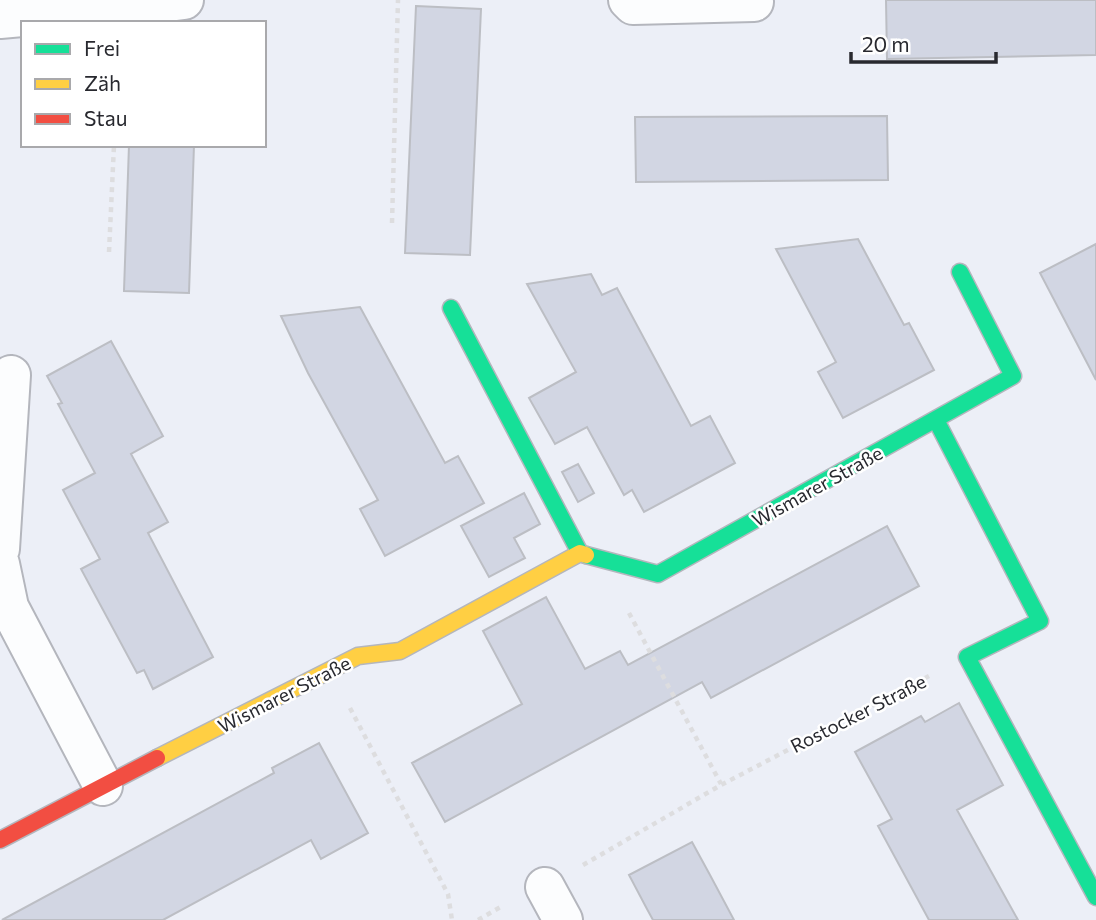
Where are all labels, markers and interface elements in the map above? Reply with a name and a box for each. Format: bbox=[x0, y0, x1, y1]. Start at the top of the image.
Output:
legend bbox=[21, 21, 266, 147]
scale bar bbox=[851, 21, 996, 65]
text: 20 m bbox=[862, 31, 910, 56]
text: Frei bbox=[84, 35, 120, 60]
text: Zäh bbox=[84, 70, 121, 95]
text: Stau bbox=[84, 105, 127, 130]
street label: Wismarer Straße bbox=[748, 441, 886, 531]
street label: Wismarer Straße bbox=[214, 651, 354, 737]
street label: Rostocker Straße bbox=[786, 669, 930, 757]

